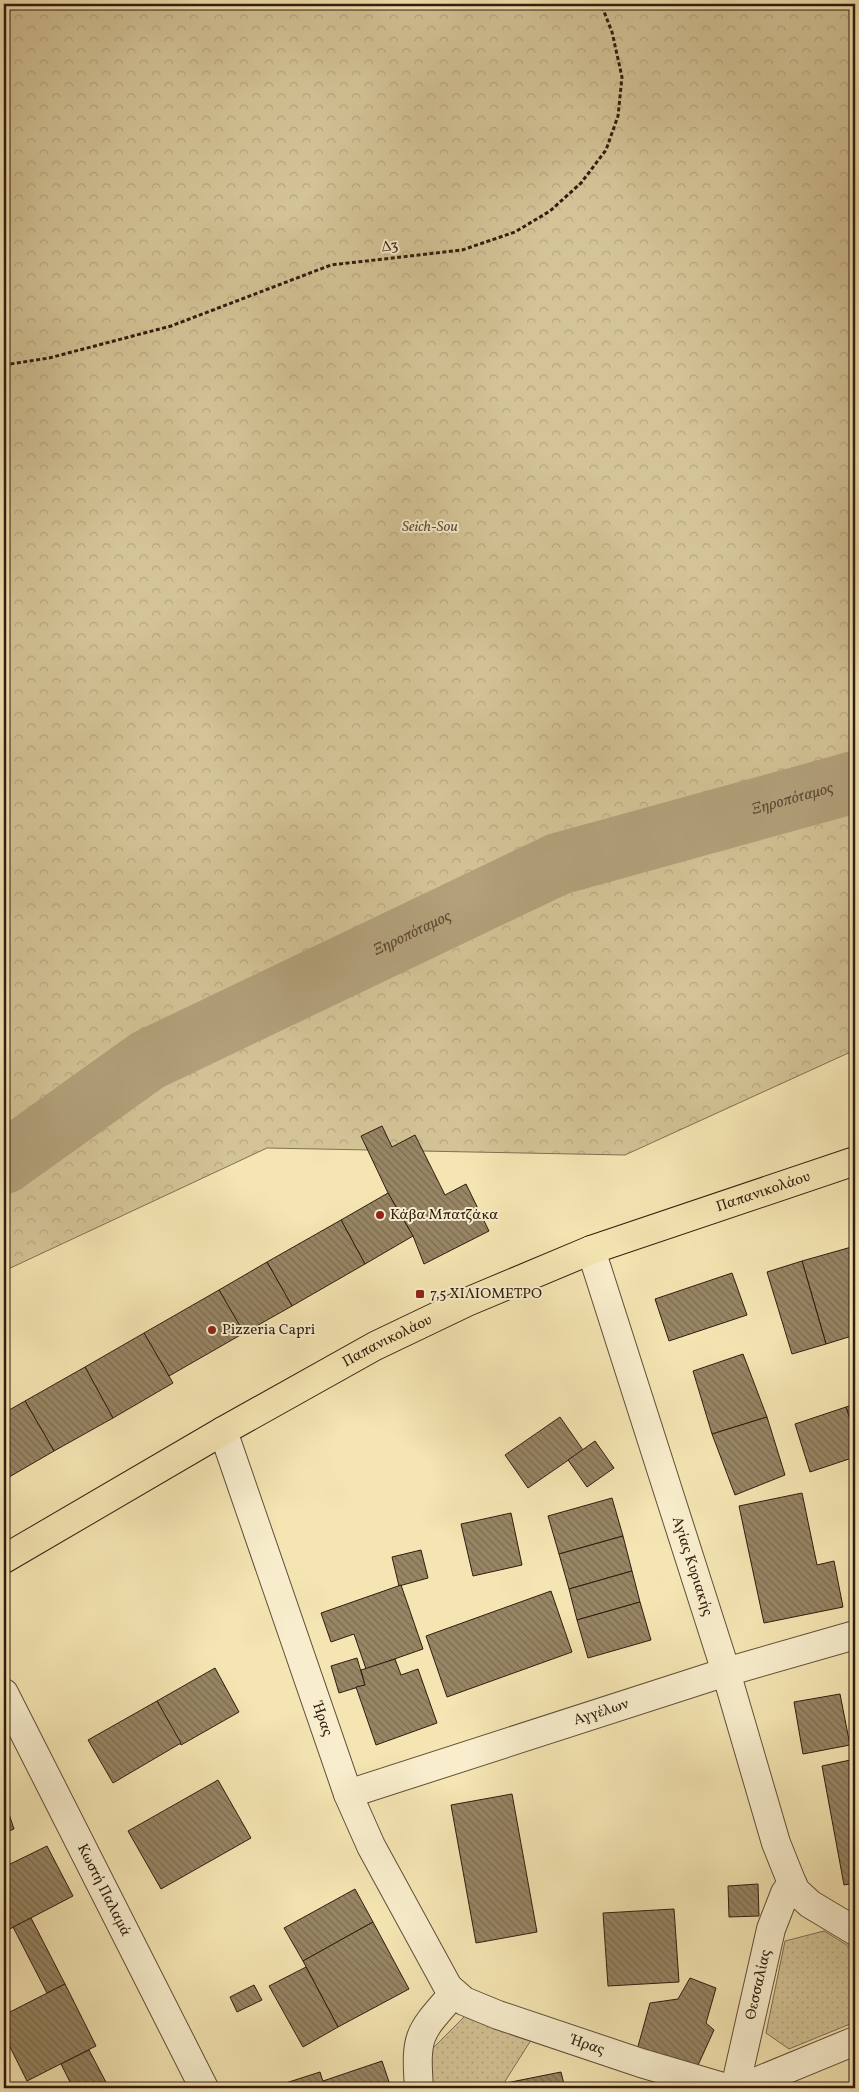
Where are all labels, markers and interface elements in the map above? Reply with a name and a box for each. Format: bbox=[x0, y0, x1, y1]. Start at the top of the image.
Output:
street label: Δ3 bbox=[380, 236, 400, 258]
park label: Seich-Sou bbox=[402, 517, 458, 538]
water label: Ξηροπόταμος bbox=[749, 777, 837, 821]
water label: Ξηροπόταμος bbox=[370, 905, 456, 962]
street label: Παπανικολάου bbox=[713, 1166, 813, 1218]
place label: Κάβα Μπατζάκα bbox=[390, 1205, 498, 1226]
marker: Κάβα Μπατζάκα bbox=[374, 1209, 386, 1221]
place label: 7,5 ΧΙΛΙΟΜΕΤΡΟ bbox=[430, 1284, 542, 1305]
marker: 7,5 ΧΙΛΙΟΜΕΤΡΟ bbox=[414, 1288, 426, 1300]
street label: Παπανικολάου bbox=[339, 1310, 436, 1373]
place label: Pizzeria Capri bbox=[222, 1320, 315, 1341]
marker: Pizzeria Capri bbox=[206, 1324, 218, 1336]
street label: Αγίας Κυριακής bbox=[666, 1514, 718, 1619]
street label: Αγγέλων bbox=[571, 1694, 631, 1731]
street label: Ήρας bbox=[306, 1698, 338, 1739]
street label: Κωστή Παλαμά bbox=[72, 1840, 136, 1940]
street label: Θεσσαλίας bbox=[740, 1947, 777, 2022]
street label: Ήρας bbox=[566, 2029, 608, 2061]

